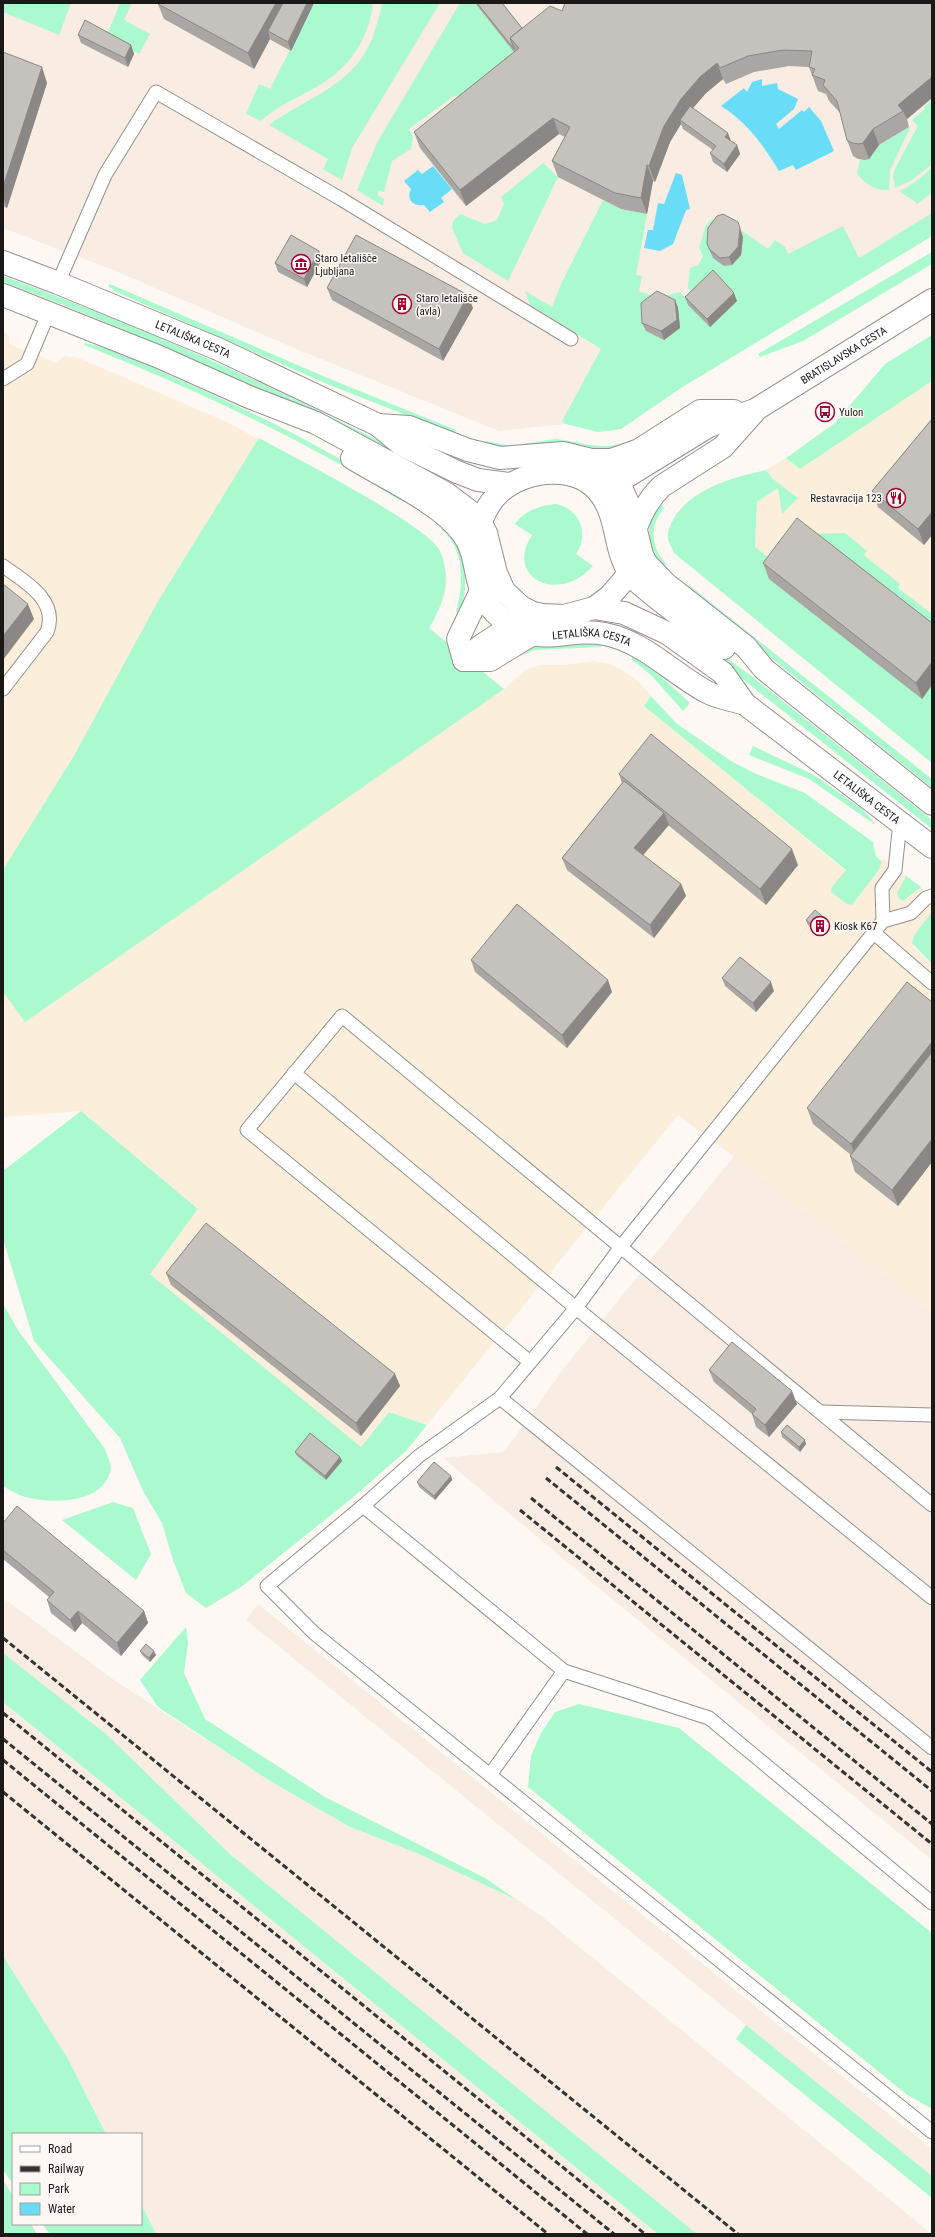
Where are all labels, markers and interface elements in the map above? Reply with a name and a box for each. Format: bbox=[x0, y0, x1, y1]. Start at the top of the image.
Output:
place label: Staro letališče Ljubljana bbox=[315, 252, 377, 278]
museum icon: Staro letališče Ljubljana bbox=[290, 253, 312, 275]
place label: Staro letališče (avla) bbox=[416, 292, 478, 318]
building icon: Staro letališče (avla) bbox=[391, 293, 413, 315]
street label: LETALIŠKA CESTA bbox=[154, 317, 233, 361]
street label: BRATISLAVSKA CESTA bbox=[798, 323, 890, 387]
bus stop icon: Yulon bbox=[814, 401, 836, 423]
place label: Yulon bbox=[839, 406, 863, 419]
restaurant icon: Restavracija 123 bbox=[885, 487, 907, 509]
place label: Restavracija 123 bbox=[810, 492, 882, 505]
street label: LETALIŠKA CESTA bbox=[552, 626, 634, 649]
street label: LETALIŠKA CESTA bbox=[831, 768, 903, 827]
building icon: Kiosk K67 bbox=[809, 915, 831, 937]
place label: Kiosk K67 bbox=[834, 920, 877, 933]
legend bbox=[12, 2133, 142, 2225]
text: Road bbox=[48, 2142, 72, 2156]
text: Railway bbox=[48, 2162, 84, 2176]
text: Park bbox=[48, 2182, 70, 2196]
text: Water bbox=[48, 2202, 76, 2216]

